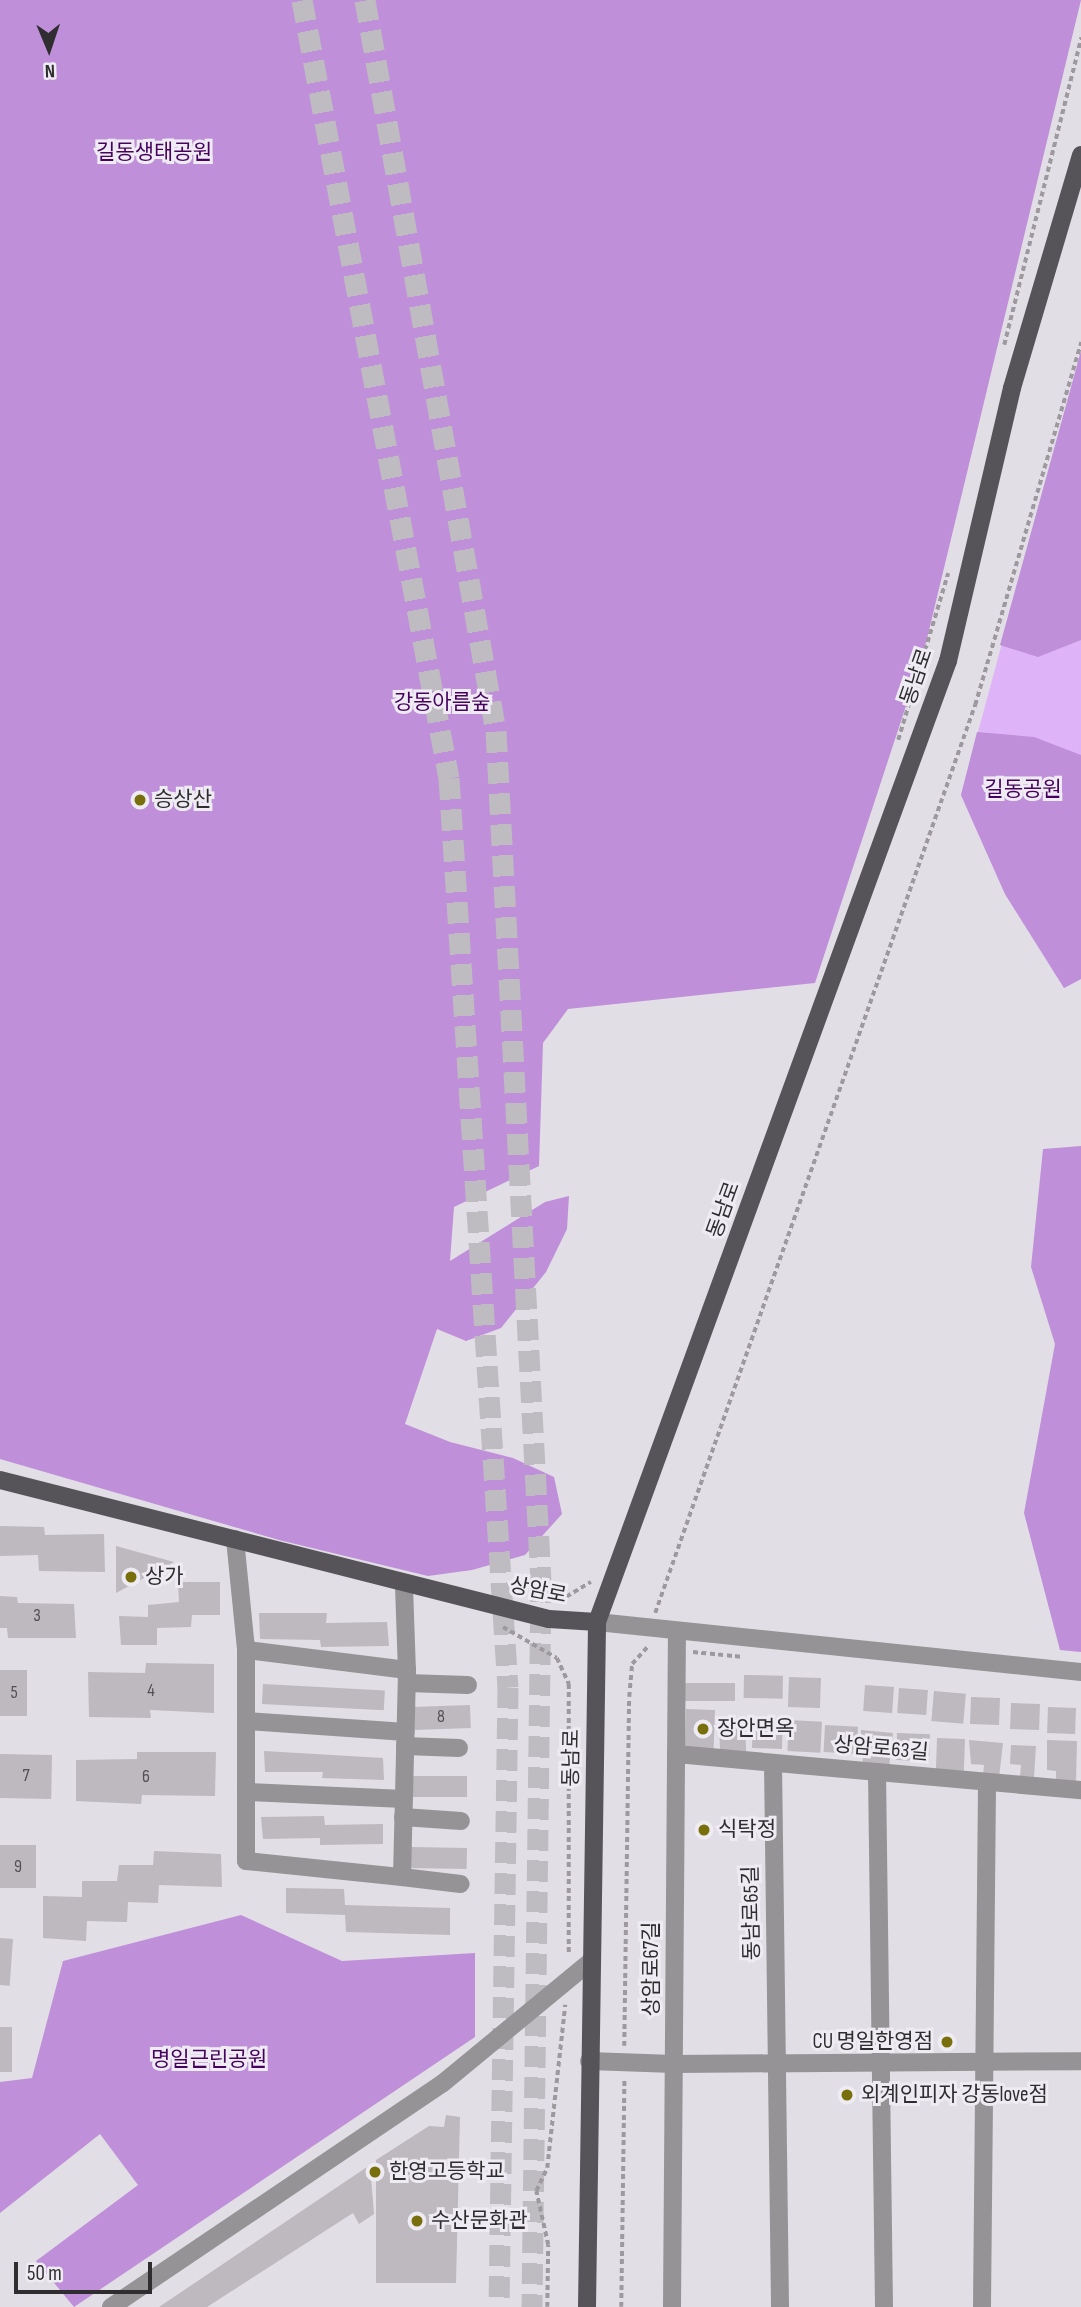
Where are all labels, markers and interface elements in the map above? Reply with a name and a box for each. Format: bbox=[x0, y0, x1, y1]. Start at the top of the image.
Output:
north arrow bbox=[14, 14, 84, 84]
text: N bbox=[44, 59, 55, 82]
park label: 길동생태공원 bbox=[96, 140, 212, 166]
street label: 동남로 bbox=[896, 645, 938, 709]
park label: 강동아름숲 bbox=[394, 690, 490, 716]
park label: 길동공원 bbox=[984, 777, 1062, 803]
place label: 승상산 bbox=[154, 787, 212, 813]
marker: 승상산 bbox=[132, 792, 148, 808]
street label: 동남로 bbox=[702, 1178, 746, 1242]
place label: 상가 bbox=[145, 1564, 184, 1590]
marker: 상가 bbox=[123, 1569, 139, 1585]
street label: 상암로 bbox=[507, 1573, 569, 1609]
house number: 3 bbox=[33, 1605, 41, 1627]
house number: 4 bbox=[147, 1680, 155, 1702]
house number: 5 bbox=[10, 1682, 18, 1704]
house number: 8 bbox=[437, 1706, 445, 1728]
place label: 장안면옥 bbox=[717, 1716, 794, 1742]
marker: 장안면옥 bbox=[695, 1721, 711, 1737]
street label: 동남로 bbox=[559, 1729, 585, 1787]
street label: 상암로63길 bbox=[832, 1732, 930, 1766]
house number: 7 bbox=[22, 1765, 30, 1787]
house number: 6 bbox=[142, 1766, 150, 1788]
place label: 식탁정 bbox=[718, 1817, 776, 1843]
marker: 식탁정 bbox=[696, 1822, 712, 1838]
house number: 9 bbox=[14, 1856, 22, 1878]
street label: 동남로65길 bbox=[739, 1865, 765, 1961]
street label: 상암로67길 bbox=[639, 1922, 665, 2016]
place label: CU 명일한영점 bbox=[812, 2029, 933, 2055]
marker: CU 명일한영점 bbox=[939, 2034, 955, 2050]
park label: 명일근린공원 bbox=[151, 2047, 267, 2073]
place label: 외계인피자 강동love점 bbox=[861, 2082, 1048, 2108]
marker: 외계인피자 강동love점 bbox=[839, 2087, 855, 2103]
place label: 한영고등학교 bbox=[389, 2159, 505, 2185]
marker: 한영고등학교 bbox=[367, 2164, 383, 2180]
place label: 수산문화관 bbox=[431, 2208, 528, 2234]
marker: 수산문화관 bbox=[409, 2213, 425, 2229]
scale bar bbox=[18, 2248, 156, 2292]
text: 50 m bbox=[27, 2261, 62, 2286]

